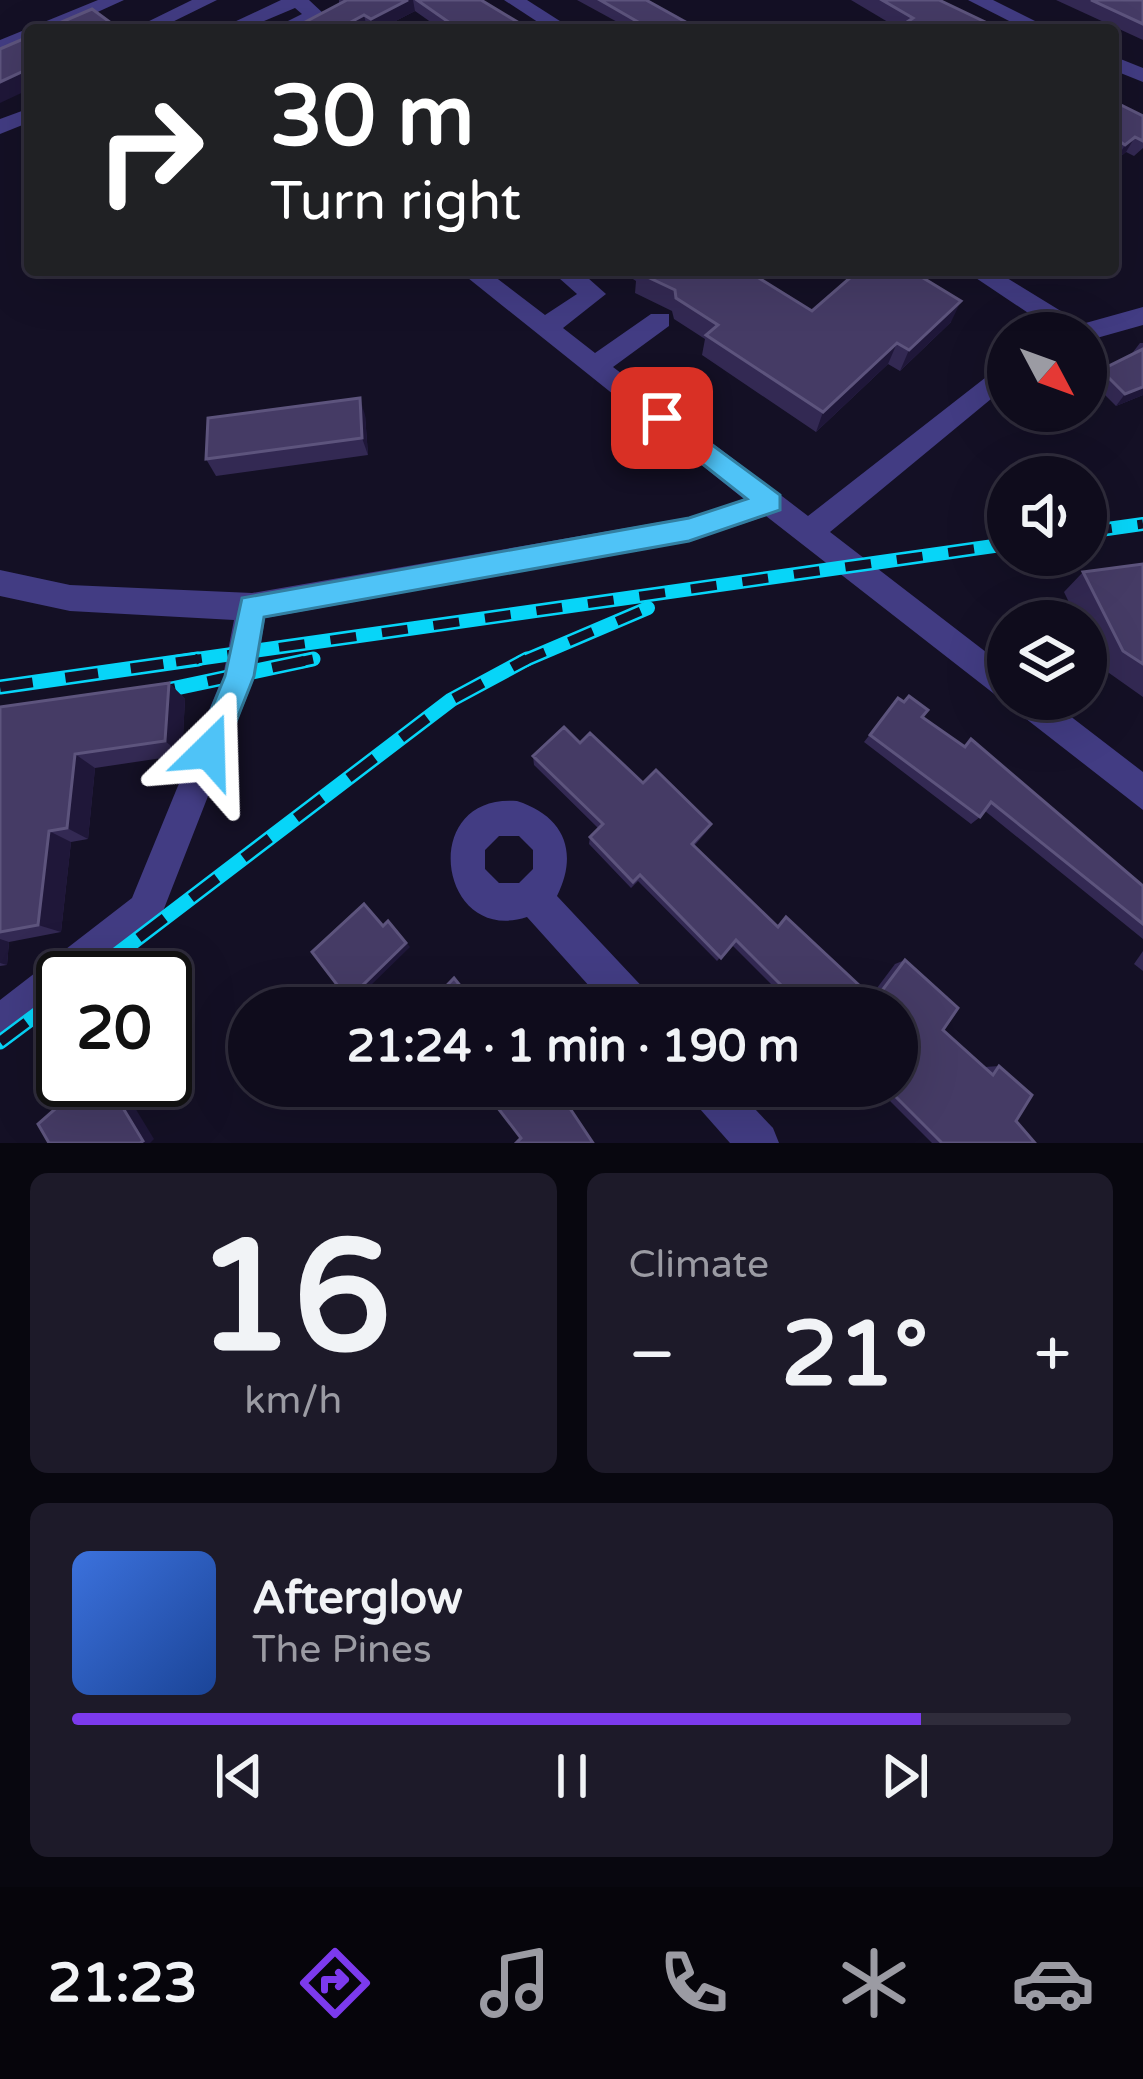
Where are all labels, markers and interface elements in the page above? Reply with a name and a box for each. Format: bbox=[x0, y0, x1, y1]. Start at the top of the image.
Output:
text: 30 m bbox=[270, 67, 474, 168]
icon: right bbox=[72, 72, 228, 228]
text: Turn right bbox=[270, 169, 521, 234]
north arrow bbox=[987, 312, 1107, 432]
map controls bbox=[987, 312, 1107, 720]
pin bbox=[611, 367, 713, 469]
icon: arrive bbox=[629, 385, 695, 451]
button: sound bbox=[987, 456, 1107, 576]
button: layers bbox=[987, 600, 1107, 720]
position arrow bbox=[146, 688, 272, 814]
speed limit sign: 20 bbox=[36, 951, 192, 1107]
text: 21:24 · 1 min · 190 m bbox=[347, 1020, 799, 1074]
text: 16 bbox=[195, 1205, 391, 1393]
text: Climate bbox=[629, 1241, 769, 1288]
text: 21° bbox=[781, 1301, 928, 1410]
text: − bbox=[629, 1315, 676, 1395]
text: + bbox=[1034, 1315, 1071, 1395]
text: km/h bbox=[244, 1377, 342, 1424]
text: Afterglow bbox=[252, 1572, 463, 1626]
text: The Pines bbox=[252, 1626, 432, 1673]
icon: previous bbox=[206, 1743, 272, 1809]
icon: pause bbox=[539, 1743, 605, 1809]
icon: next bbox=[872, 1743, 938, 1809]
icon: directions bbox=[293, 1941, 377, 2025]
icon: music bbox=[473, 1941, 557, 2025]
icon: phone bbox=[652, 1941, 736, 2025]
icon: climate bbox=[832, 1941, 916, 2025]
icon: car bbox=[1011, 1941, 1095, 2025]
text: 21:23 bbox=[48, 1951, 197, 2016]

